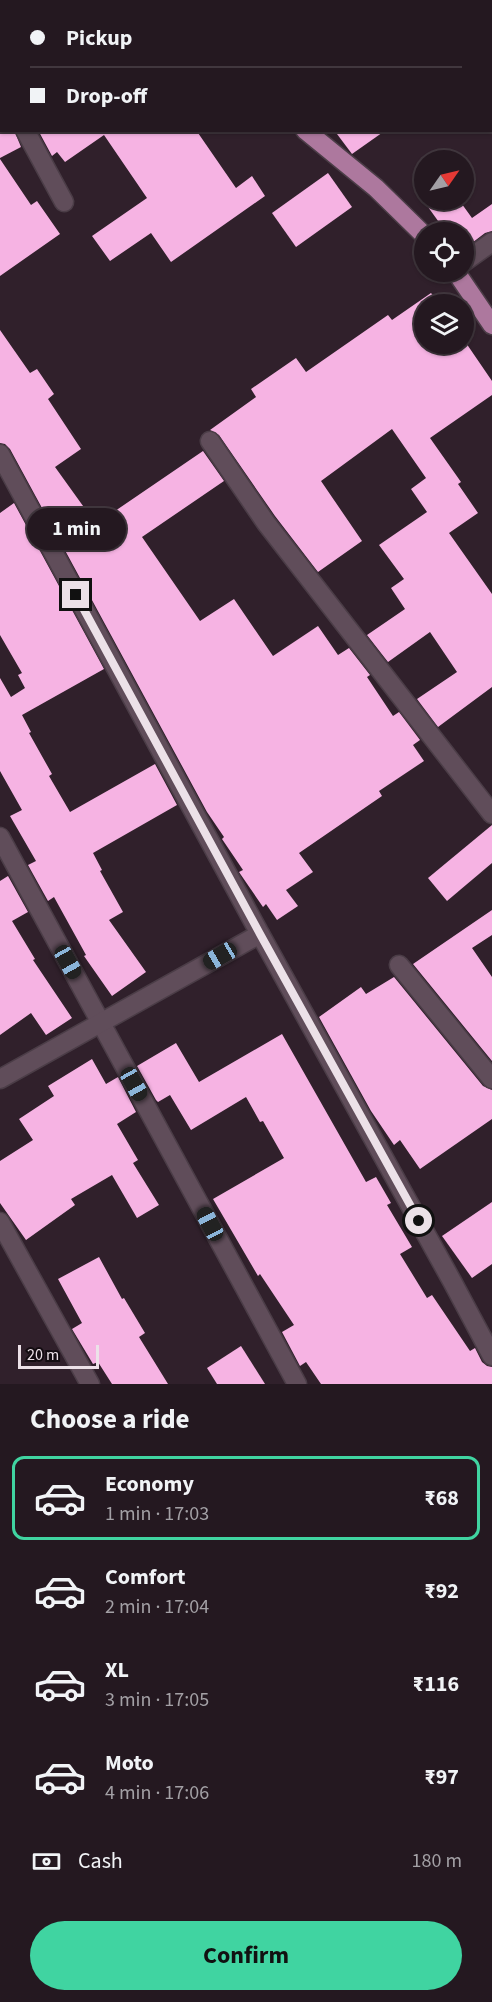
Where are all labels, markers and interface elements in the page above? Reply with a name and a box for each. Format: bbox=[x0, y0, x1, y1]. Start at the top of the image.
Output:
text: Pickup bbox=[66, 22, 132, 54]
text: Drop-off bbox=[66, 80, 147, 112]
north arrow bbox=[414, 150, 474, 210]
map controls bbox=[414, 150, 474, 354]
button: locate bbox=[414, 222, 474, 282]
button: layers bbox=[414, 294, 474, 354]
callout: 1 min bbox=[26, 508, 125, 550]
text: 1 min bbox=[52, 515, 101, 543]
route end bbox=[62, 581, 89, 608]
car bbox=[200, 939, 240, 973]
car bbox=[51, 942, 85, 982]
car bbox=[117, 1064, 151, 1104]
car bbox=[194, 1204, 226, 1244]
route start bbox=[405, 1207, 432, 1234]
scale bar bbox=[18, 1342, 99, 1370]
text: 20 m bbox=[27, 1344, 59, 1366]
text: Choose a ride bbox=[30, 1400, 190, 1439]
text: Economy bbox=[105, 1468, 194, 1500]
icon: car bbox=[33, 1471, 87, 1525]
text: ₹68 bbox=[424, 1482, 459, 1514]
text: 1 min · 17:03 bbox=[105, 1500, 209, 1528]
text: Comfort bbox=[105, 1561, 186, 1593]
icon: car bbox=[33, 1564, 87, 1618]
text: ₹92 bbox=[424, 1575, 459, 1607]
text: 2 min · 17:04 bbox=[105, 1593, 209, 1621]
text: XL bbox=[105, 1654, 129, 1686]
icon: car bbox=[33, 1657, 87, 1711]
text: ₹116 bbox=[413, 1668, 459, 1700]
text: 3 min · 17:05 bbox=[105, 1686, 209, 1714]
text: Moto bbox=[105, 1747, 154, 1779]
icon: car bbox=[33, 1750, 87, 1804]
text: ₹97 bbox=[424, 1761, 459, 1793]
text: 4 min · 17:06 bbox=[105, 1779, 209, 1807]
icon: cash bbox=[30, 1845, 63, 1878]
text: Cash bbox=[78, 1845, 123, 1877]
text: 180 m bbox=[412, 1847, 462, 1875]
button: Confirm bbox=[30, 1921, 462, 1990]

